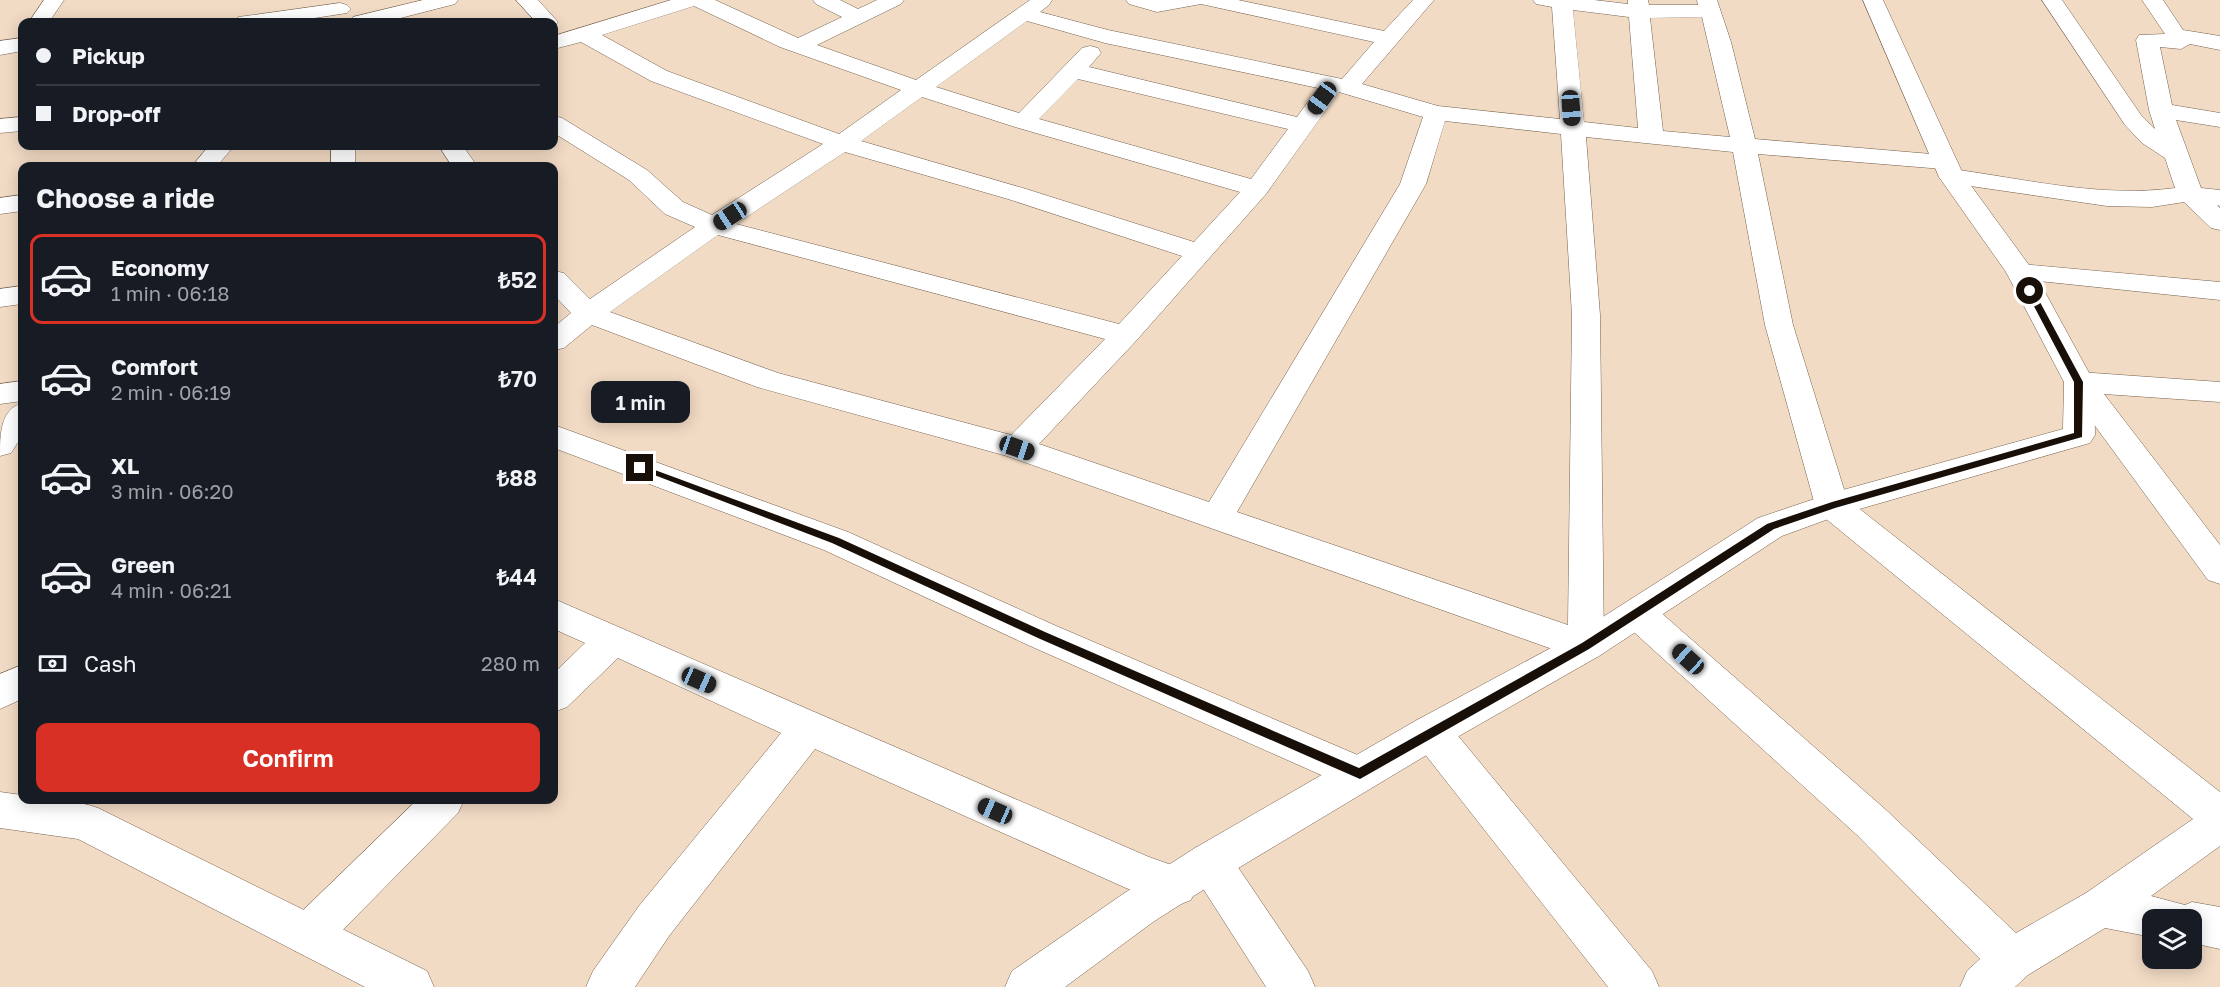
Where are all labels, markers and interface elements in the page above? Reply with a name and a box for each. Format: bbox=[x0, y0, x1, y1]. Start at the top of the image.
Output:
text: Pickup bbox=[72, 42, 145, 69]
car bbox=[1304, 78, 1340, 118]
car bbox=[1561, 89, 1581, 127]
text: Drop-off bbox=[72, 100, 161, 127]
text: Choose a ride bbox=[36, 182, 215, 214]
car bbox=[710, 199, 750, 233]
icon: car bbox=[39, 252, 93, 306]
text: Economy bbox=[111, 254, 209, 281]
text: ₺52 bbox=[498, 266, 537, 293]
route start bbox=[2016, 277, 2043, 304]
text: 1 min · 06:18 bbox=[111, 281, 229, 305]
icon: car bbox=[39, 351, 93, 405]
text: Comfort bbox=[111, 353, 198, 380]
text: ₺70 bbox=[498, 365, 537, 392]
text: 2 min · 06:19 bbox=[111, 380, 231, 404]
callout: 1 min bbox=[590, 381, 690, 423]
text: 1 min bbox=[615, 390, 666, 414]
car bbox=[997, 434, 1037, 462]
icon: car bbox=[39, 450, 93, 504]
text: XL bbox=[111, 452, 139, 479]
route end bbox=[626, 454, 653, 481]
text: ₺88 bbox=[497, 464, 537, 491]
text: 3 min · 06:20 bbox=[111, 479, 234, 503]
icon: car bbox=[39, 549, 93, 603]
text: Green bbox=[111, 551, 175, 578]
text: ₺44 bbox=[497, 563, 537, 590]
text: 4 min · 06:21 bbox=[111, 578, 231, 602]
car bbox=[1669, 640, 1707, 678]
icon: cash bbox=[36, 647, 69, 680]
text: Cash bbox=[84, 650, 137, 677]
text: 280 m bbox=[481, 651, 540, 675]
car bbox=[679, 664, 719, 696]
button: Confirm bbox=[36, 723, 540, 792]
car bbox=[975, 795, 1015, 827]
map controls bbox=[2142, 909, 2202, 969]
button: layers bbox=[2142, 909, 2202, 969]

